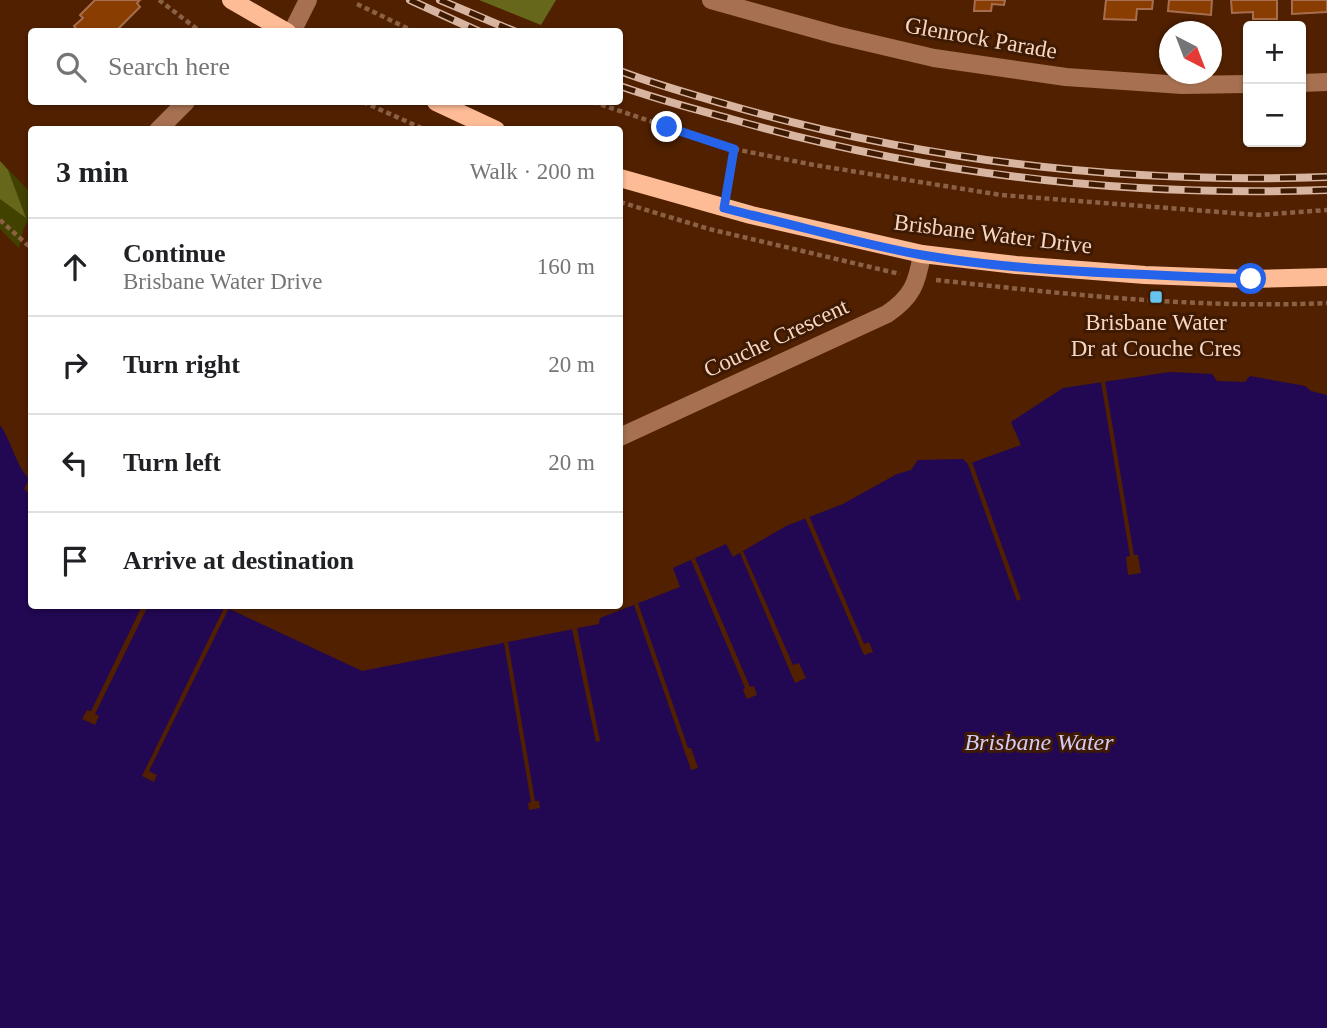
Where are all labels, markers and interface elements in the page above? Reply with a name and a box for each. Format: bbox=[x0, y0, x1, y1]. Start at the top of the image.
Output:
street label: Glenrock Parade bbox=[903, 12, 1059, 64]
north arrow bbox=[1159, 21, 1222, 84]
map controls bbox=[1243, 21, 1306, 147]
button: + bbox=[1243, 21, 1306, 84]
search box bbox=[28, 28, 623, 105]
icon: search bbox=[52, 48, 90, 86]
text: Search here bbox=[108, 52, 230, 81]
button: − bbox=[1243, 84, 1306, 147]
route end bbox=[651, 111, 682, 142]
text: 3 min bbox=[56, 155, 129, 188]
text: Walk · 200 m bbox=[470, 159, 595, 184]
street label: Brisbane Water Drive bbox=[892, 209, 1094, 259]
text: Continue bbox=[123, 239, 226, 268]
icon: ahead bbox=[56, 248, 94, 286]
text: 160 m bbox=[537, 254, 595, 279]
route start bbox=[1235, 263, 1266, 294]
text: Brisbane Water Drive bbox=[123, 269, 323, 294]
marker: Brisbane Water Dr at Couche Cres bbox=[1148, 289, 1164, 305]
street label: Couche Crescent bbox=[700, 293, 853, 382]
place label: Brisbane Water Dr at Couche Cres bbox=[1071, 310, 1241, 361]
icon: right bbox=[56, 346, 94, 384]
text: Turn right bbox=[123, 350, 240, 379]
text: 20 m bbox=[548, 352, 595, 377]
icon: left bbox=[56, 444, 94, 482]
text: Turn left bbox=[123, 448, 221, 477]
text: 20 m bbox=[548, 450, 595, 475]
icon: arrive bbox=[56, 542, 94, 580]
text: Arrive at destination bbox=[123, 546, 354, 575]
water label: Brisbane Water bbox=[964, 729, 1114, 755]

